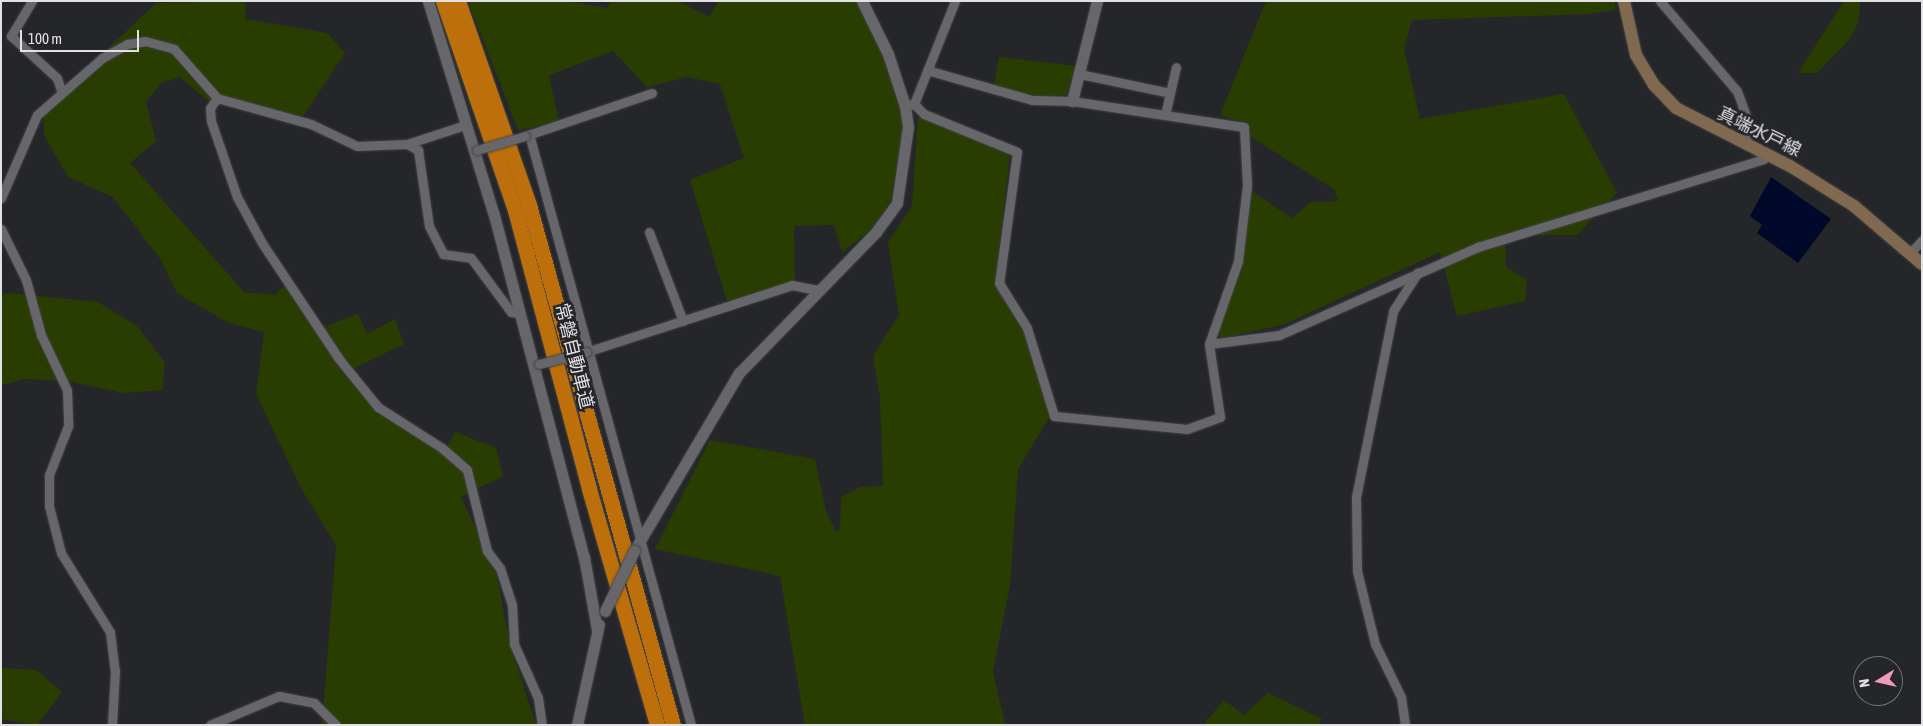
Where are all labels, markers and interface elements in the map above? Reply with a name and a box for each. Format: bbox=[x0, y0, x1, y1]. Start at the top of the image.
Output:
scale bar bbox=[22, 20, 141, 52]
text: 100 m bbox=[28, 30, 62, 47]
street label: 真端水戸線 bbox=[1714, 103, 1804, 161]
street label: 常磐自動車道 bbox=[550, 301, 598, 411]
north arrow bbox=[1853, 656, 1903, 706]
text: N bbox=[1856, 678, 1873, 689]

